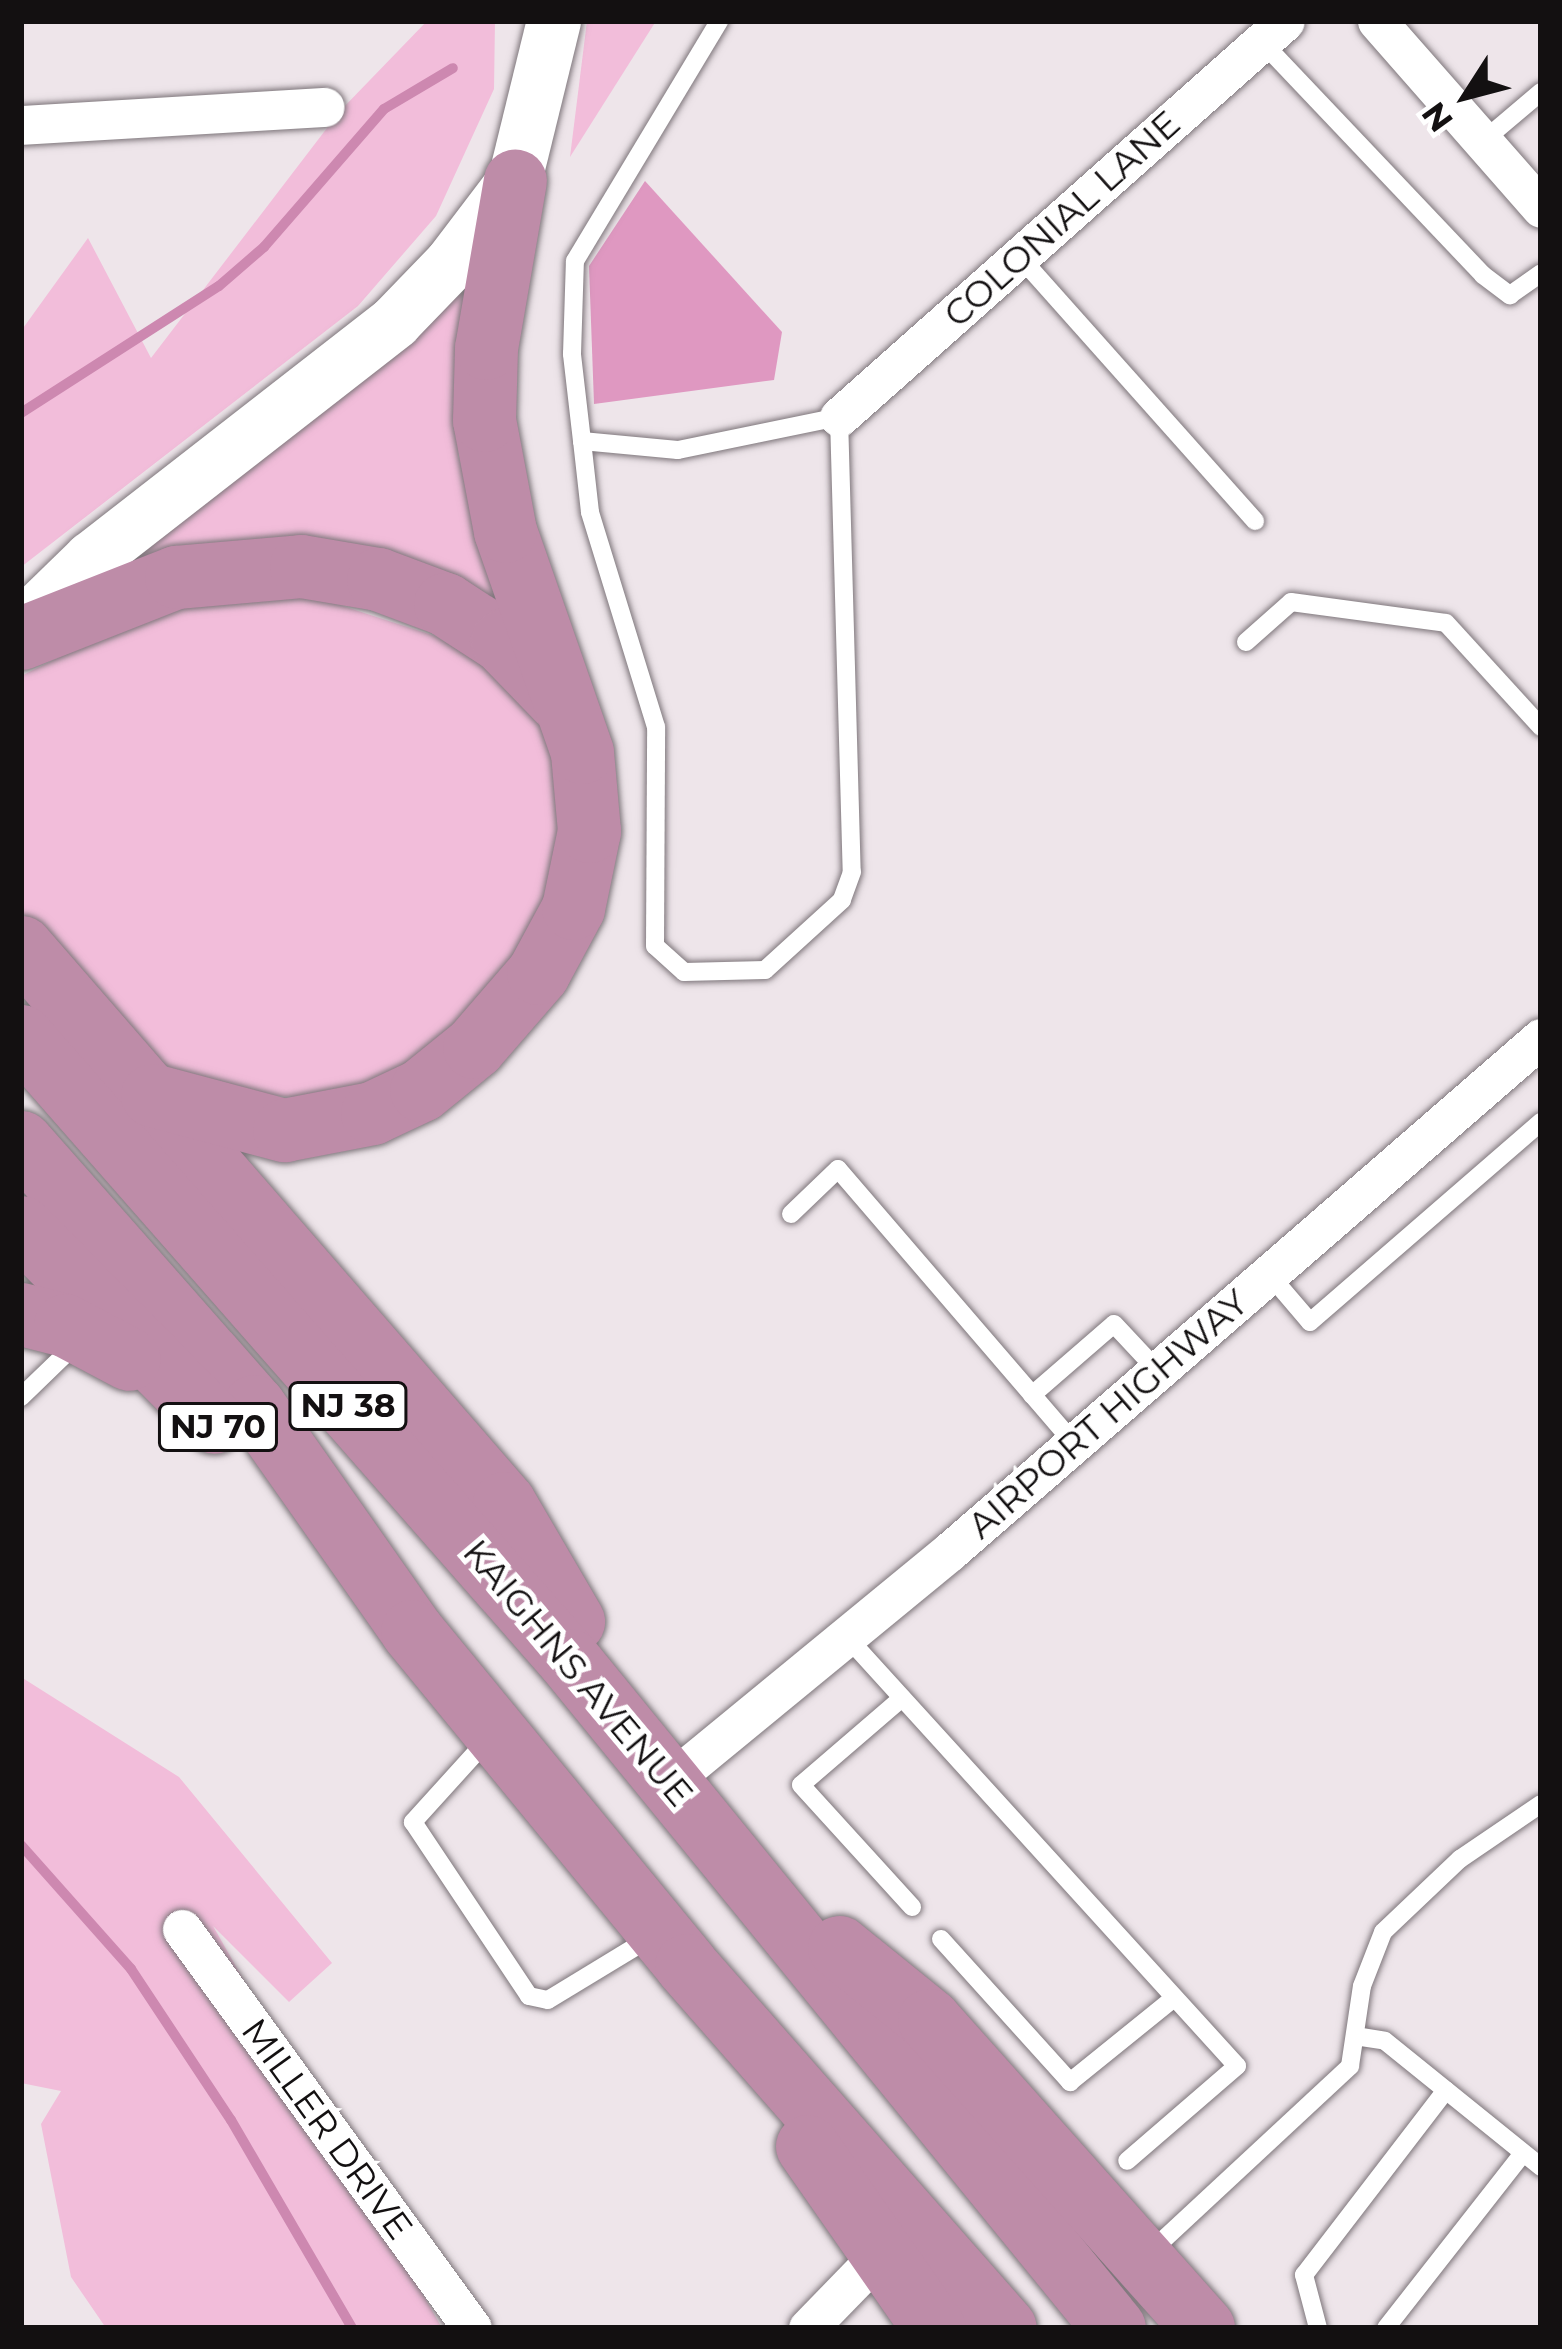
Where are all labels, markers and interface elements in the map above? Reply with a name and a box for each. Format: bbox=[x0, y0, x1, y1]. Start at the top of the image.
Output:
north arrow bbox=[1406, 36, 1526, 156]
text: N bbox=[1413, 95, 1461, 140]
street label: COLONIAL LANE bbox=[935, 102, 1189, 336]
street label: AIRPORT HIGHWAY bbox=[959, 1281, 1257, 1547]
road number: NJ 38 bbox=[288, 1379, 408, 1433]
road number: NJ 70 bbox=[155, 1400, 281, 1454]
street label: KAIGHNS AVENUE bbox=[454, 1531, 702, 1815]
street label: MILLER DRIVE bbox=[233, 2010, 421, 2248]

